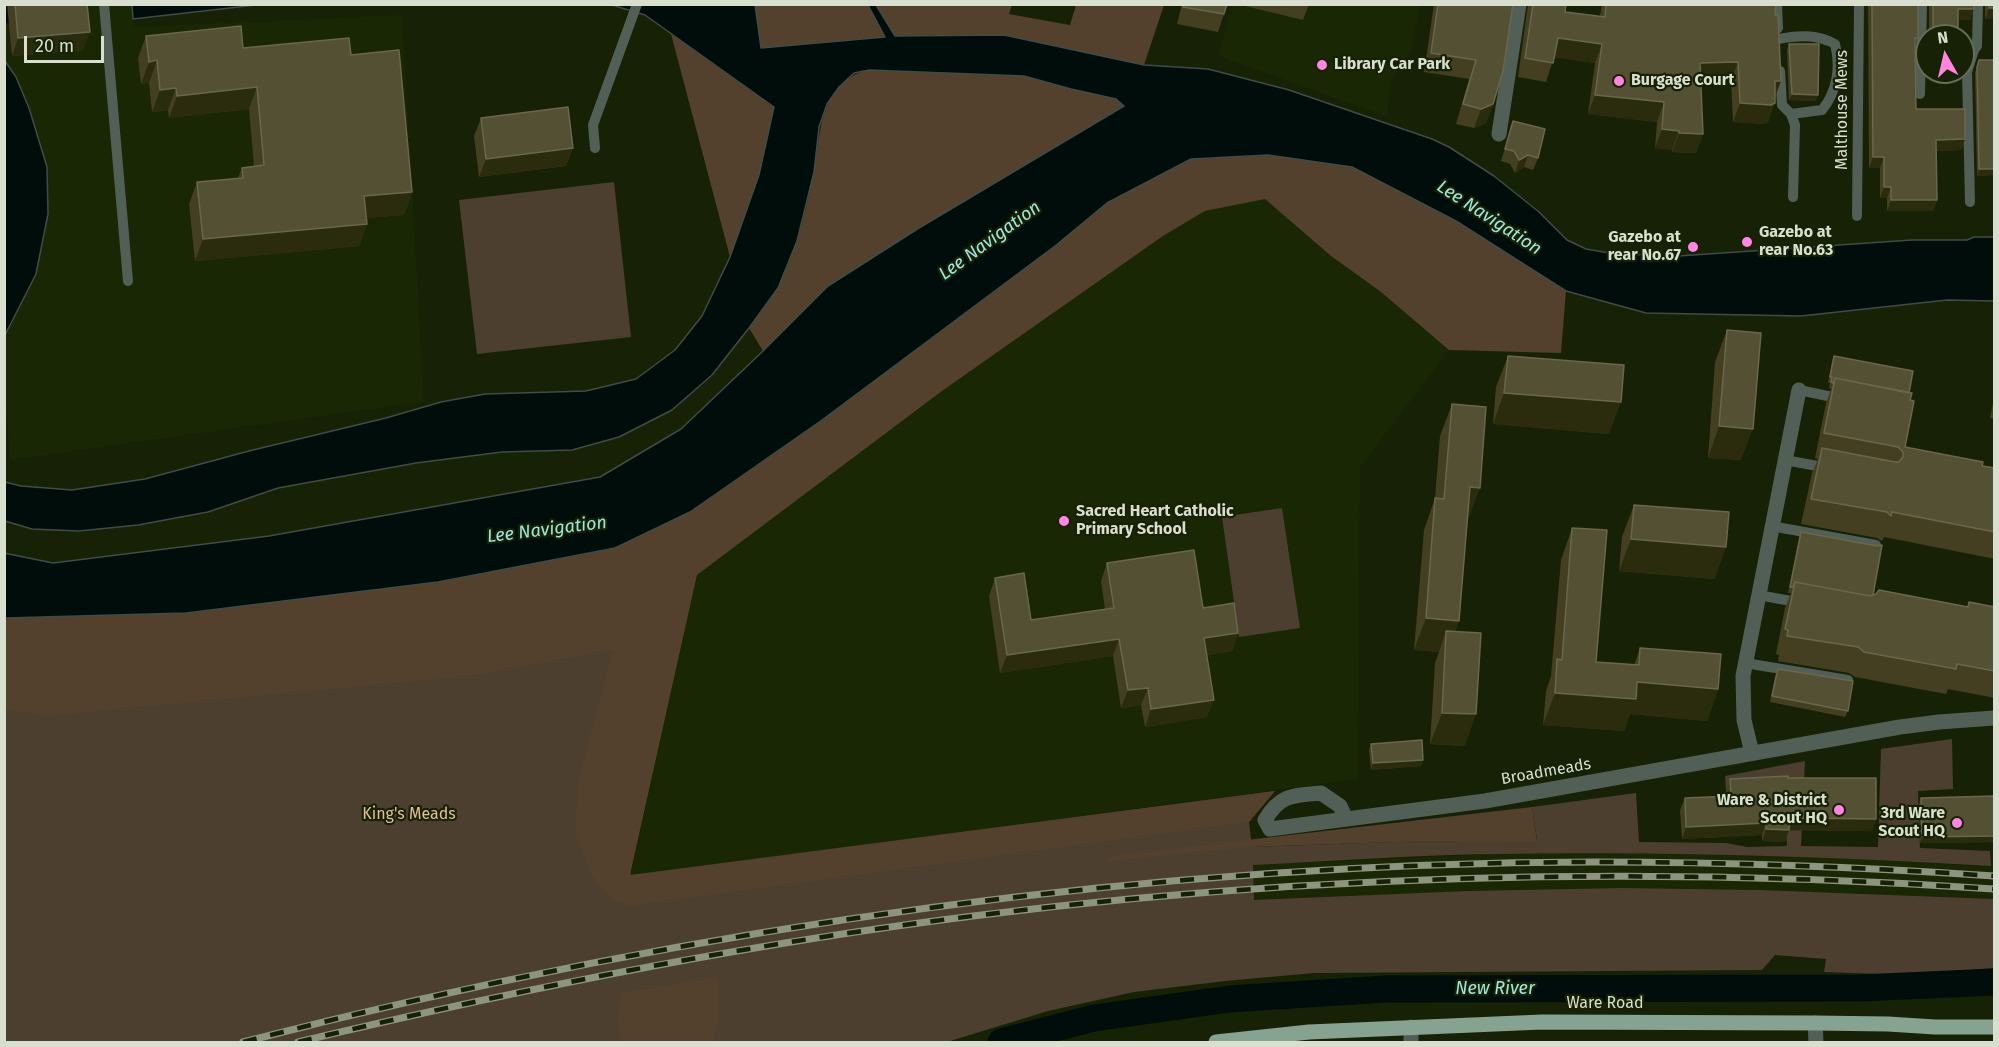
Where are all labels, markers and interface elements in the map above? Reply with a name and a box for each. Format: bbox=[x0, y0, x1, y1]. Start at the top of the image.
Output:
scale bar bbox=[27, 24, 106, 62]
north arrow bbox=[1915, 24, 1975, 84]
text: N bbox=[1936, 28, 1949, 48]
text: 20 m bbox=[35, 35, 74, 57]
street label: Malthouse Mews bbox=[1833, 50, 1853, 170]
place label: Library Car Park bbox=[1334, 55, 1450, 75]
marker: Library Car Park bbox=[1315, 58, 1329, 72]
place label: Burgage Court bbox=[1631, 71, 1734, 91]
marker: Burgage Court bbox=[1612, 74, 1626, 88]
water label: Lee Navigation bbox=[1433, 176, 1545, 260]
water label: Lee Navigation bbox=[935, 197, 1045, 285]
place label: Gazebo at rear No.63 bbox=[1759, 223, 1833, 261]
place label: Gazebo at rear No.67 bbox=[1608, 228, 1681, 266]
marker: Gazebo at rear No.63 bbox=[1740, 235, 1754, 249]
marker: Gazebo at rear No.67 bbox=[1686, 240, 1700, 254]
place label: Sacred Heart Catholic Primary School bbox=[1076, 502, 1234, 540]
water label: Lee Navigation bbox=[486, 512, 608, 548]
marker: Sacred Heart Catholic Primary School bbox=[1057, 514, 1071, 528]
street label: Broadmeads bbox=[1500, 755, 1592, 789]
place label: Ware & District Scout HQ bbox=[1717, 791, 1827, 829]
marker: Ware & District Scout HQ bbox=[1832, 803, 1846, 817]
place label: 3rd Ware Scout HQ bbox=[1878, 804, 1945, 842]
park label: King's Meads bbox=[362, 805, 456, 825]
marker: 3rd Ware Scout HQ bbox=[1950, 816, 1964, 830]
water label: New River bbox=[1455, 978, 1535, 1000]
street label: Ware Road bbox=[1567, 994, 1643, 1014]

